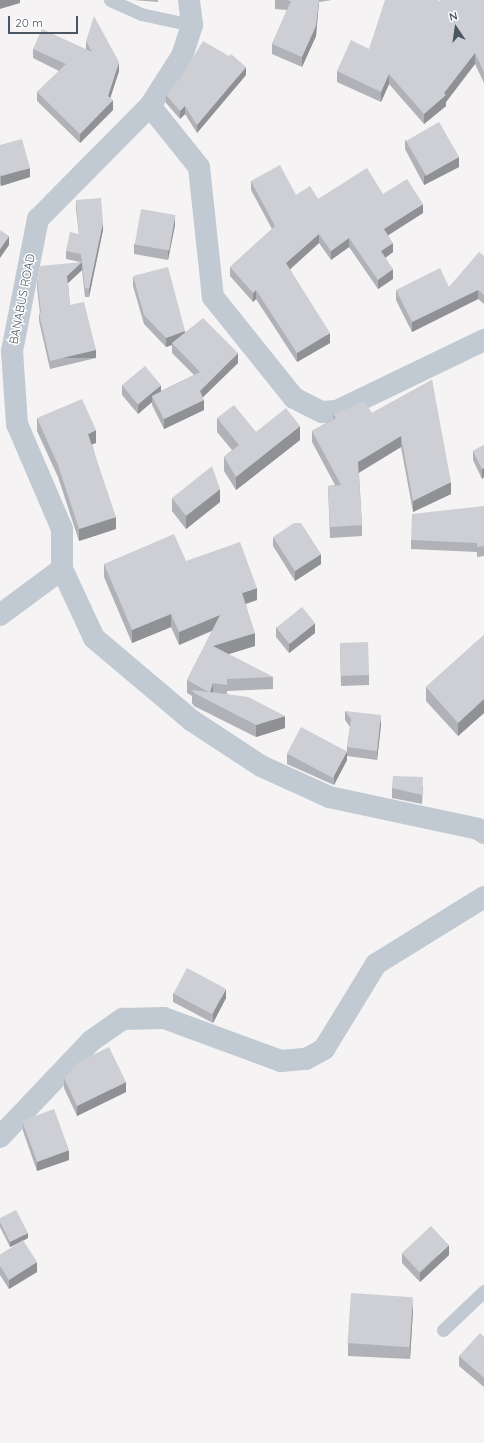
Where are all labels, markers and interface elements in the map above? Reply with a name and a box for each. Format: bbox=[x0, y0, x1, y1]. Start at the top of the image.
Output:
scale bar bbox=[10, 8, 80, 34]
north arrow bbox=[436, 8, 476, 48]
text: N bbox=[448, 9, 459, 24]
text: 20 m bbox=[15, 15, 43, 30]
street label: BANABUS ROAD bbox=[6, 253, 38, 345]

